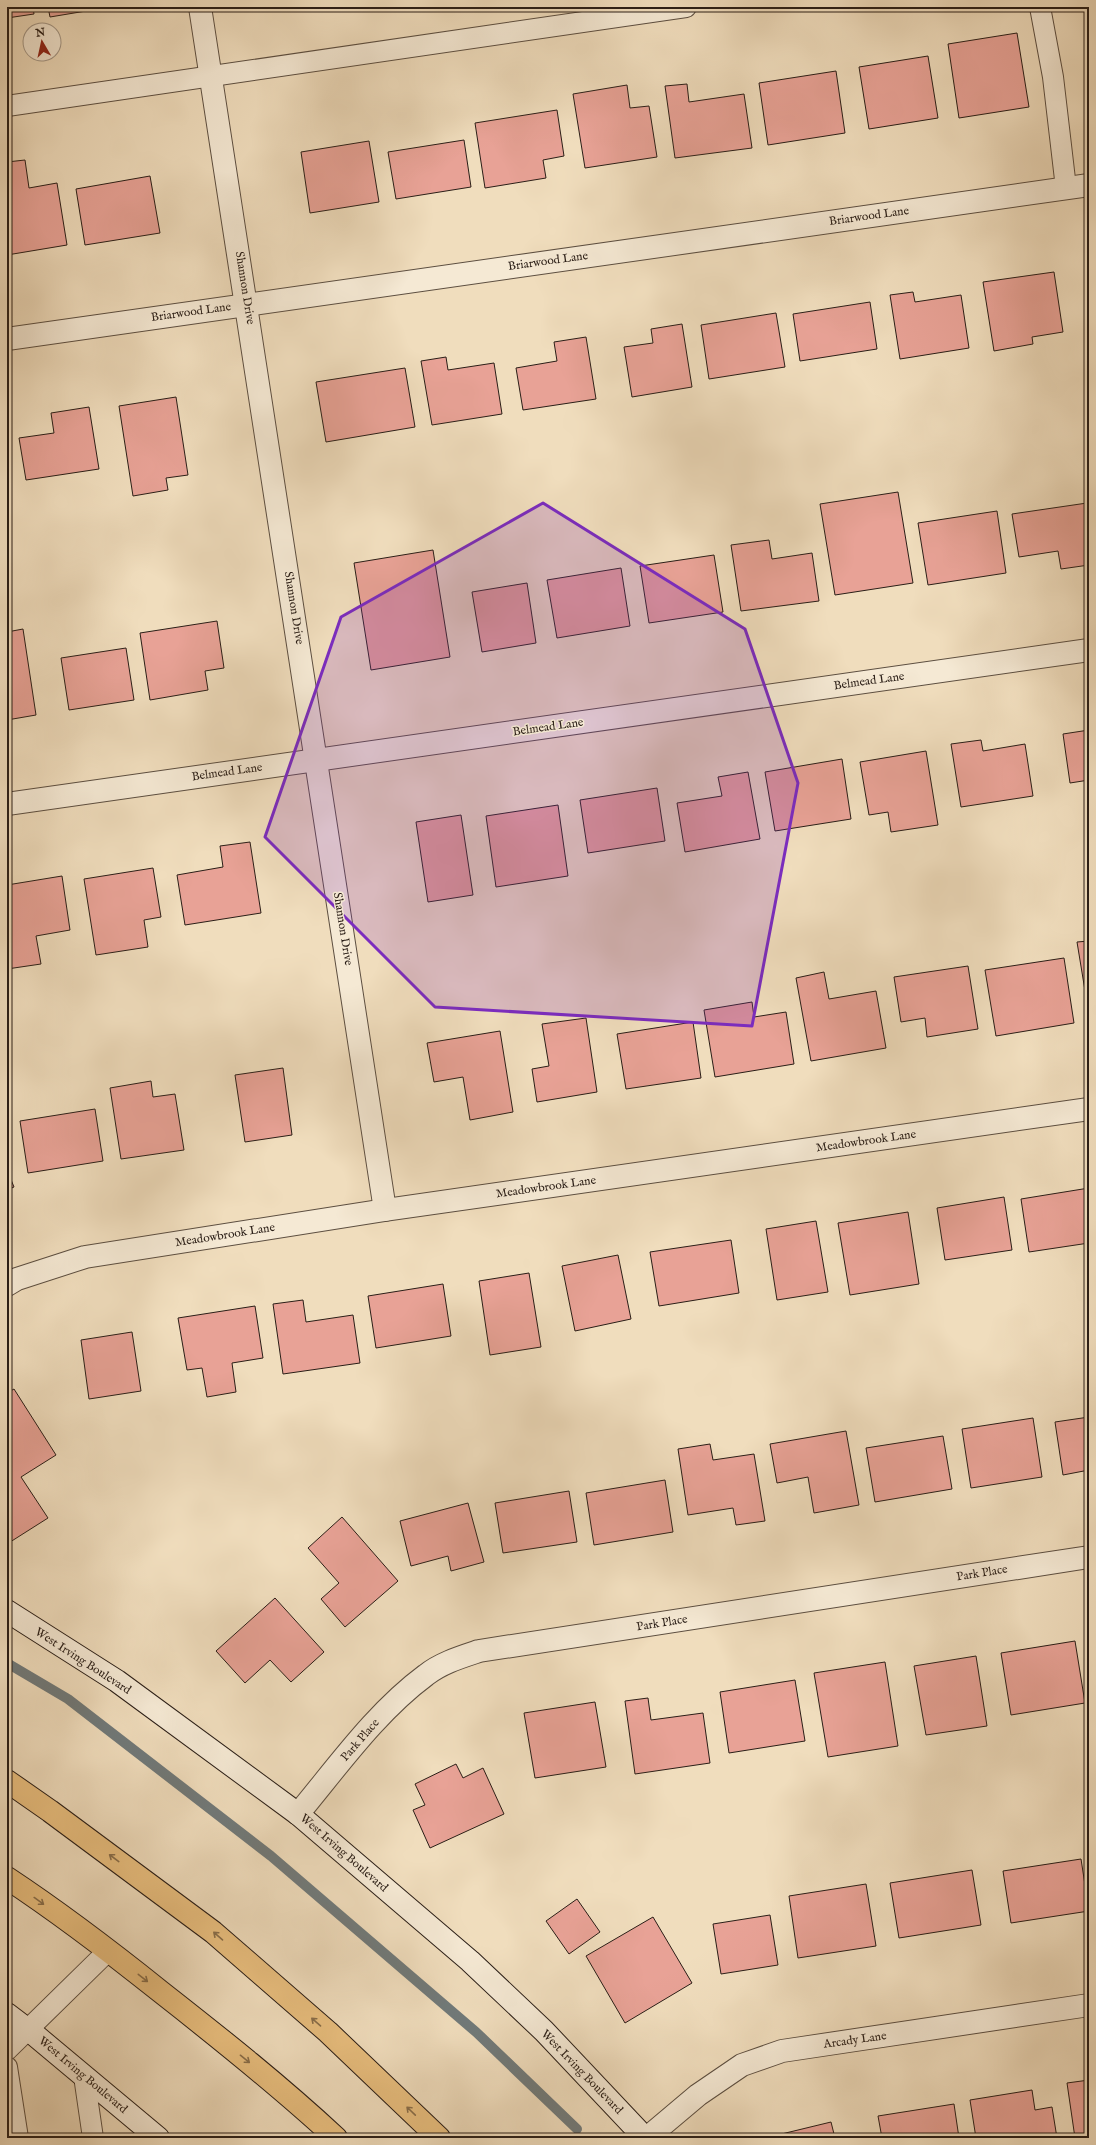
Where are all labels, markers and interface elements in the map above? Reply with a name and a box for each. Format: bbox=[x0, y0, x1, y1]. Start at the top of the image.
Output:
north arrow bbox=[22, 22, 62, 62]
text: N bbox=[34, 25, 47, 41]
street label: Briarwood Lane bbox=[828, 203, 910, 229]
street label: Briarwood Lane bbox=[507, 248, 589, 274]
street label: Shannon Drive bbox=[232, 250, 258, 326]
street label: Briarwood Lane bbox=[150, 299, 232, 325]
street label: Shannon Drive bbox=[281, 570, 307, 646]
street label: Belmead Lane bbox=[833, 669, 906, 693]
street label: Belmead Lane bbox=[512, 715, 585, 739]
street label: Belmead Lane bbox=[191, 760, 264, 784]
street label: Shannon Drive bbox=[330, 891, 356, 967]
street label: Meadowbrook Lane bbox=[815, 1126, 917, 1155]
street label: Meadowbrook Lane bbox=[495, 1172, 597, 1201]
street label: Meadowbrook Lane bbox=[174, 1220, 276, 1250]
street label: Park Place bbox=[955, 1561, 1009, 1584]
street label: Park Place bbox=[635, 1611, 689, 1634]
street label: West Irving Boulevard bbox=[32, 1624, 134, 1698]
street label: Park Place bbox=[337, 1715, 383, 1764]
street label: West Irving Boulevard bbox=[297, 1811, 391, 1896]
one-way arrow bbox=[109, 1854, 120, 1863]
one-way arrow bbox=[33, 1896, 44, 1905]
one-way arrow bbox=[213, 1932, 223, 1941]
one-way arrow bbox=[138, 1973, 149, 1982]
one-way arrow bbox=[311, 2017, 321, 2026]
street label: West Irving Boulevard bbox=[538, 2027, 627, 2118]
street label: Arcady Lane bbox=[822, 2028, 888, 2052]
street label: West Irving Boulevard bbox=[35, 2033, 131, 2117]
one-way arrow bbox=[239, 2054, 250, 2063]
one-way arrow bbox=[406, 2106, 416, 2116]

